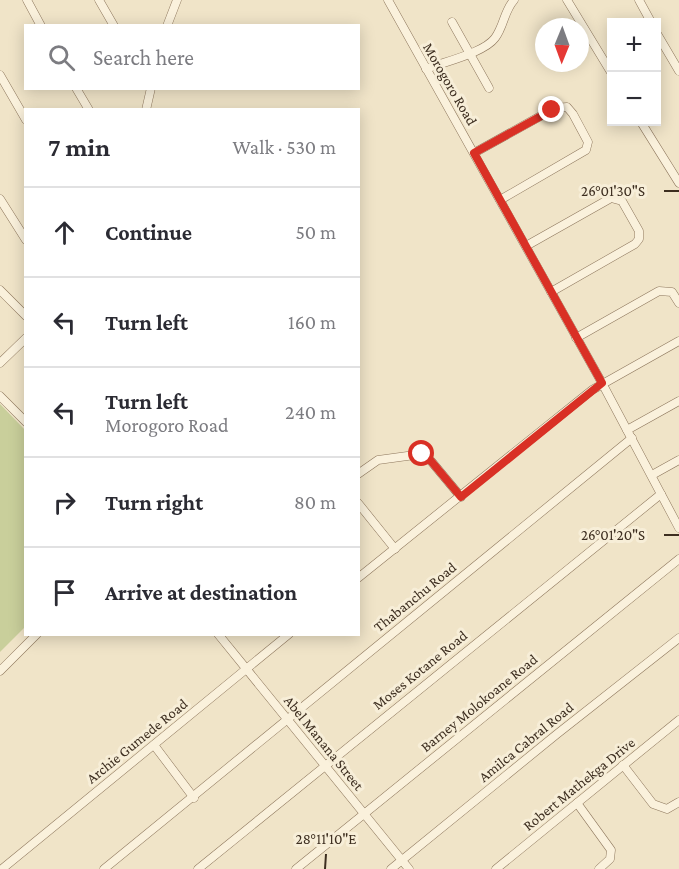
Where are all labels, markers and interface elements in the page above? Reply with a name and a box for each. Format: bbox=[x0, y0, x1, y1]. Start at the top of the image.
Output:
north arrow bbox=[535, 18, 589, 72]
map controls bbox=[607, 18, 661, 126]
button: + bbox=[607, 18, 661, 72]
search box bbox=[24, 24, 360, 90]
street label: Morogoro Road bbox=[419, 40, 480, 129]
icon: search bbox=[45, 41, 78, 74]
text: Search here bbox=[93, 45, 194, 70]
button: − bbox=[607, 72, 661, 126]
route end bbox=[538, 96, 564, 122]
text: 7 min bbox=[48, 133, 110, 162]
text: Walk · 530 m bbox=[232, 136, 336, 158]
text: 26°01'30"S bbox=[581, 183, 645, 199]
icon: ahead bbox=[48, 216, 81, 249]
text: Continue bbox=[105, 220, 192, 245]
text: 50 m bbox=[295, 221, 336, 243]
icon: left bbox=[48, 306, 81, 339]
text: Turn left bbox=[105, 310, 188, 335]
text: 160 m bbox=[288, 311, 336, 333]
text: Turn left bbox=[105, 389, 188, 414]
icon: left bbox=[48, 396, 81, 429]
text: 240 m bbox=[285, 401, 336, 423]
text: Morogoro Road bbox=[105, 414, 229, 436]
route start bbox=[408, 440, 434, 466]
icon: right bbox=[48, 486, 81, 519]
text: Turn right bbox=[105, 490, 203, 515]
text: 80 m bbox=[294, 491, 336, 513]
text: 26°01'20"S bbox=[581, 527, 645, 543]
street label: Thabanchu Road bbox=[371, 559, 459, 635]
icon: arrive bbox=[48, 576, 81, 609]
text: Arrive at destination bbox=[105, 580, 297, 605]
street label: Moses Kotane Road bbox=[370, 627, 470, 713]
street label: Barney Molokoane Road bbox=[417, 651, 541, 756]
street label: Abel Manana Street bbox=[281, 693, 368, 794]
street label: Archie Gumede Road bbox=[83, 695, 191, 787]
street label: Amilca Cabral Road bbox=[476, 699, 577, 785]
street label: Robert Mathekga Drive bbox=[520, 734, 639, 835]
text: 28°11'10"E bbox=[296, 831, 356, 847]

